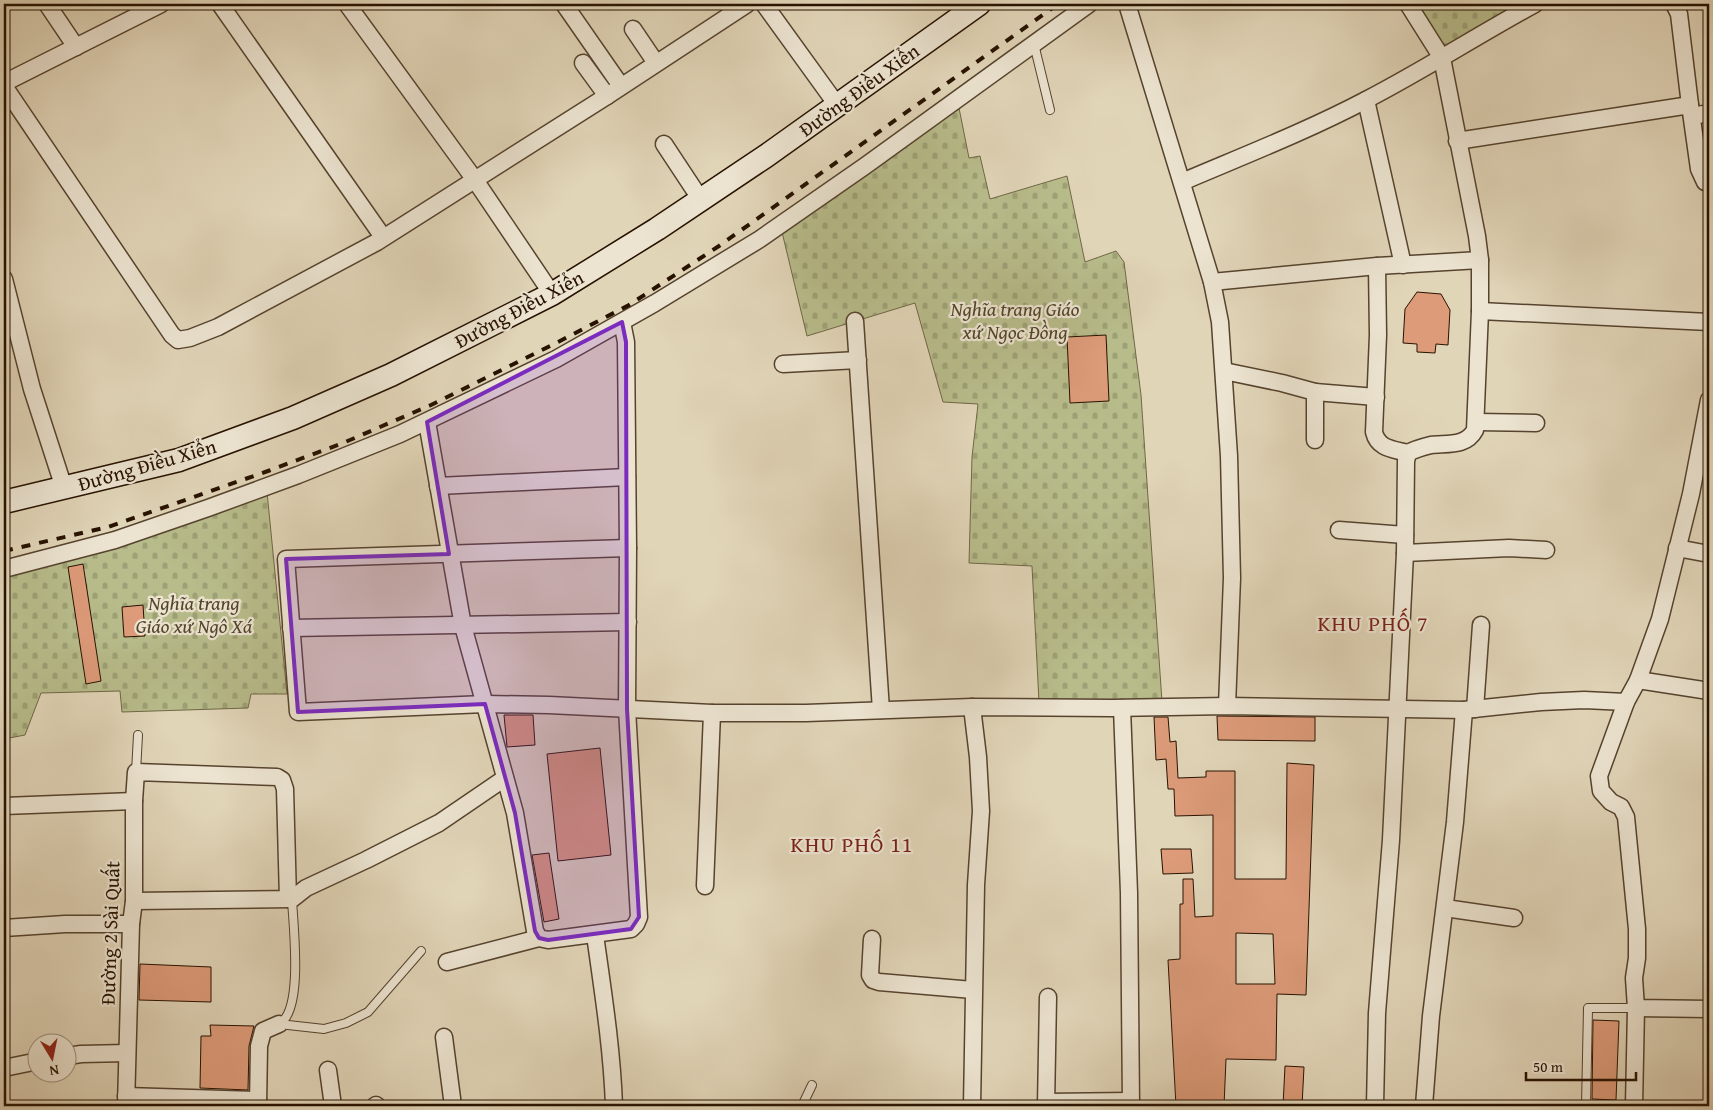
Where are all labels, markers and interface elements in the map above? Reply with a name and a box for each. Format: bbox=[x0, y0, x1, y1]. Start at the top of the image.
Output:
street label: Đường Điều Xiển bbox=[793, 36, 925, 143]
street label: Đường Điều Xiển bbox=[449, 262, 588, 355]
park label: Nghĩa trang Giáo xứ Ngọc Đồng bbox=[950, 294, 1080, 346]
street label: Đường Điều Xiển bbox=[74, 431, 219, 498]
park label: Nghĩa trang Giáo xứ Ngô Xá bbox=[136, 588, 253, 640]
district label: KHU PHỐ 7 bbox=[1317, 607, 1429, 639]
district label: KHU PHỐ 11 bbox=[791, 828, 913, 860]
street label: Đường 2 Sài Quất bbox=[92, 860, 127, 1006]
north arrow bbox=[28, 1032, 78, 1082]
scale bar bbox=[1526, 1050, 1636, 1082]
text: 50 m bbox=[1533, 1056, 1564, 1077]
text: N bbox=[47, 1060, 61, 1082]

